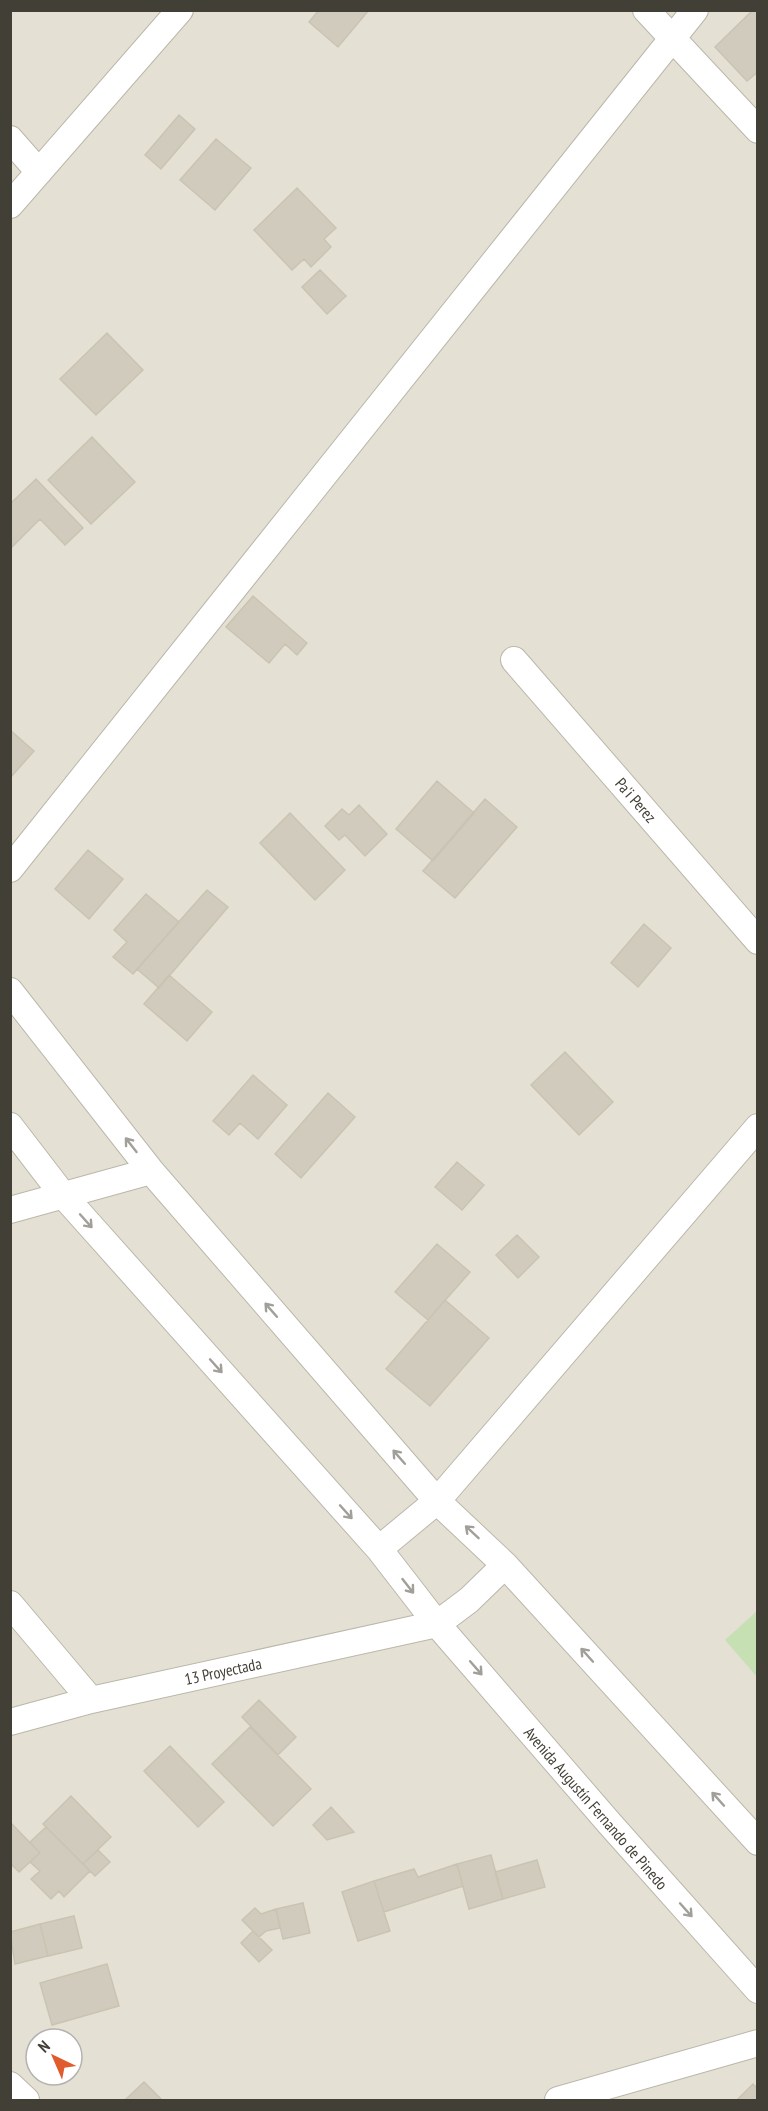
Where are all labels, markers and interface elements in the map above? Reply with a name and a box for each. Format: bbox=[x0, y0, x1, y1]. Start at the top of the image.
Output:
street label: Pa'i Perez bbox=[611, 774, 661, 827]
one-way arrow bbox=[124, 1138, 137, 1154]
one-way arrow bbox=[79, 1213, 93, 1228]
one-way arrow bbox=[264, 1303, 278, 1318]
one-way arrow bbox=[209, 1359, 223, 1374]
one-way arrow bbox=[392, 1450, 406, 1465]
one-way arrow bbox=[339, 1504, 353, 1519]
one-way arrow bbox=[464, 1525, 479, 1539]
one-way arrow bbox=[402, 1578, 415, 1594]
one-way arrow bbox=[580, 1647, 594, 1662]
street label: 13 Proyectada bbox=[183, 1653, 263, 1689]
one-way arrow bbox=[469, 1660, 482, 1676]
street label: Avenida Augustín Fernando de Pinedo bbox=[520, 1723, 672, 1894]
one-way arrow bbox=[711, 1792, 725, 1807]
one-way arrow bbox=[679, 1902, 693, 1917]
north arrow bbox=[24, 2027, 84, 2087]
text: N bbox=[34, 2036, 54, 2056]

